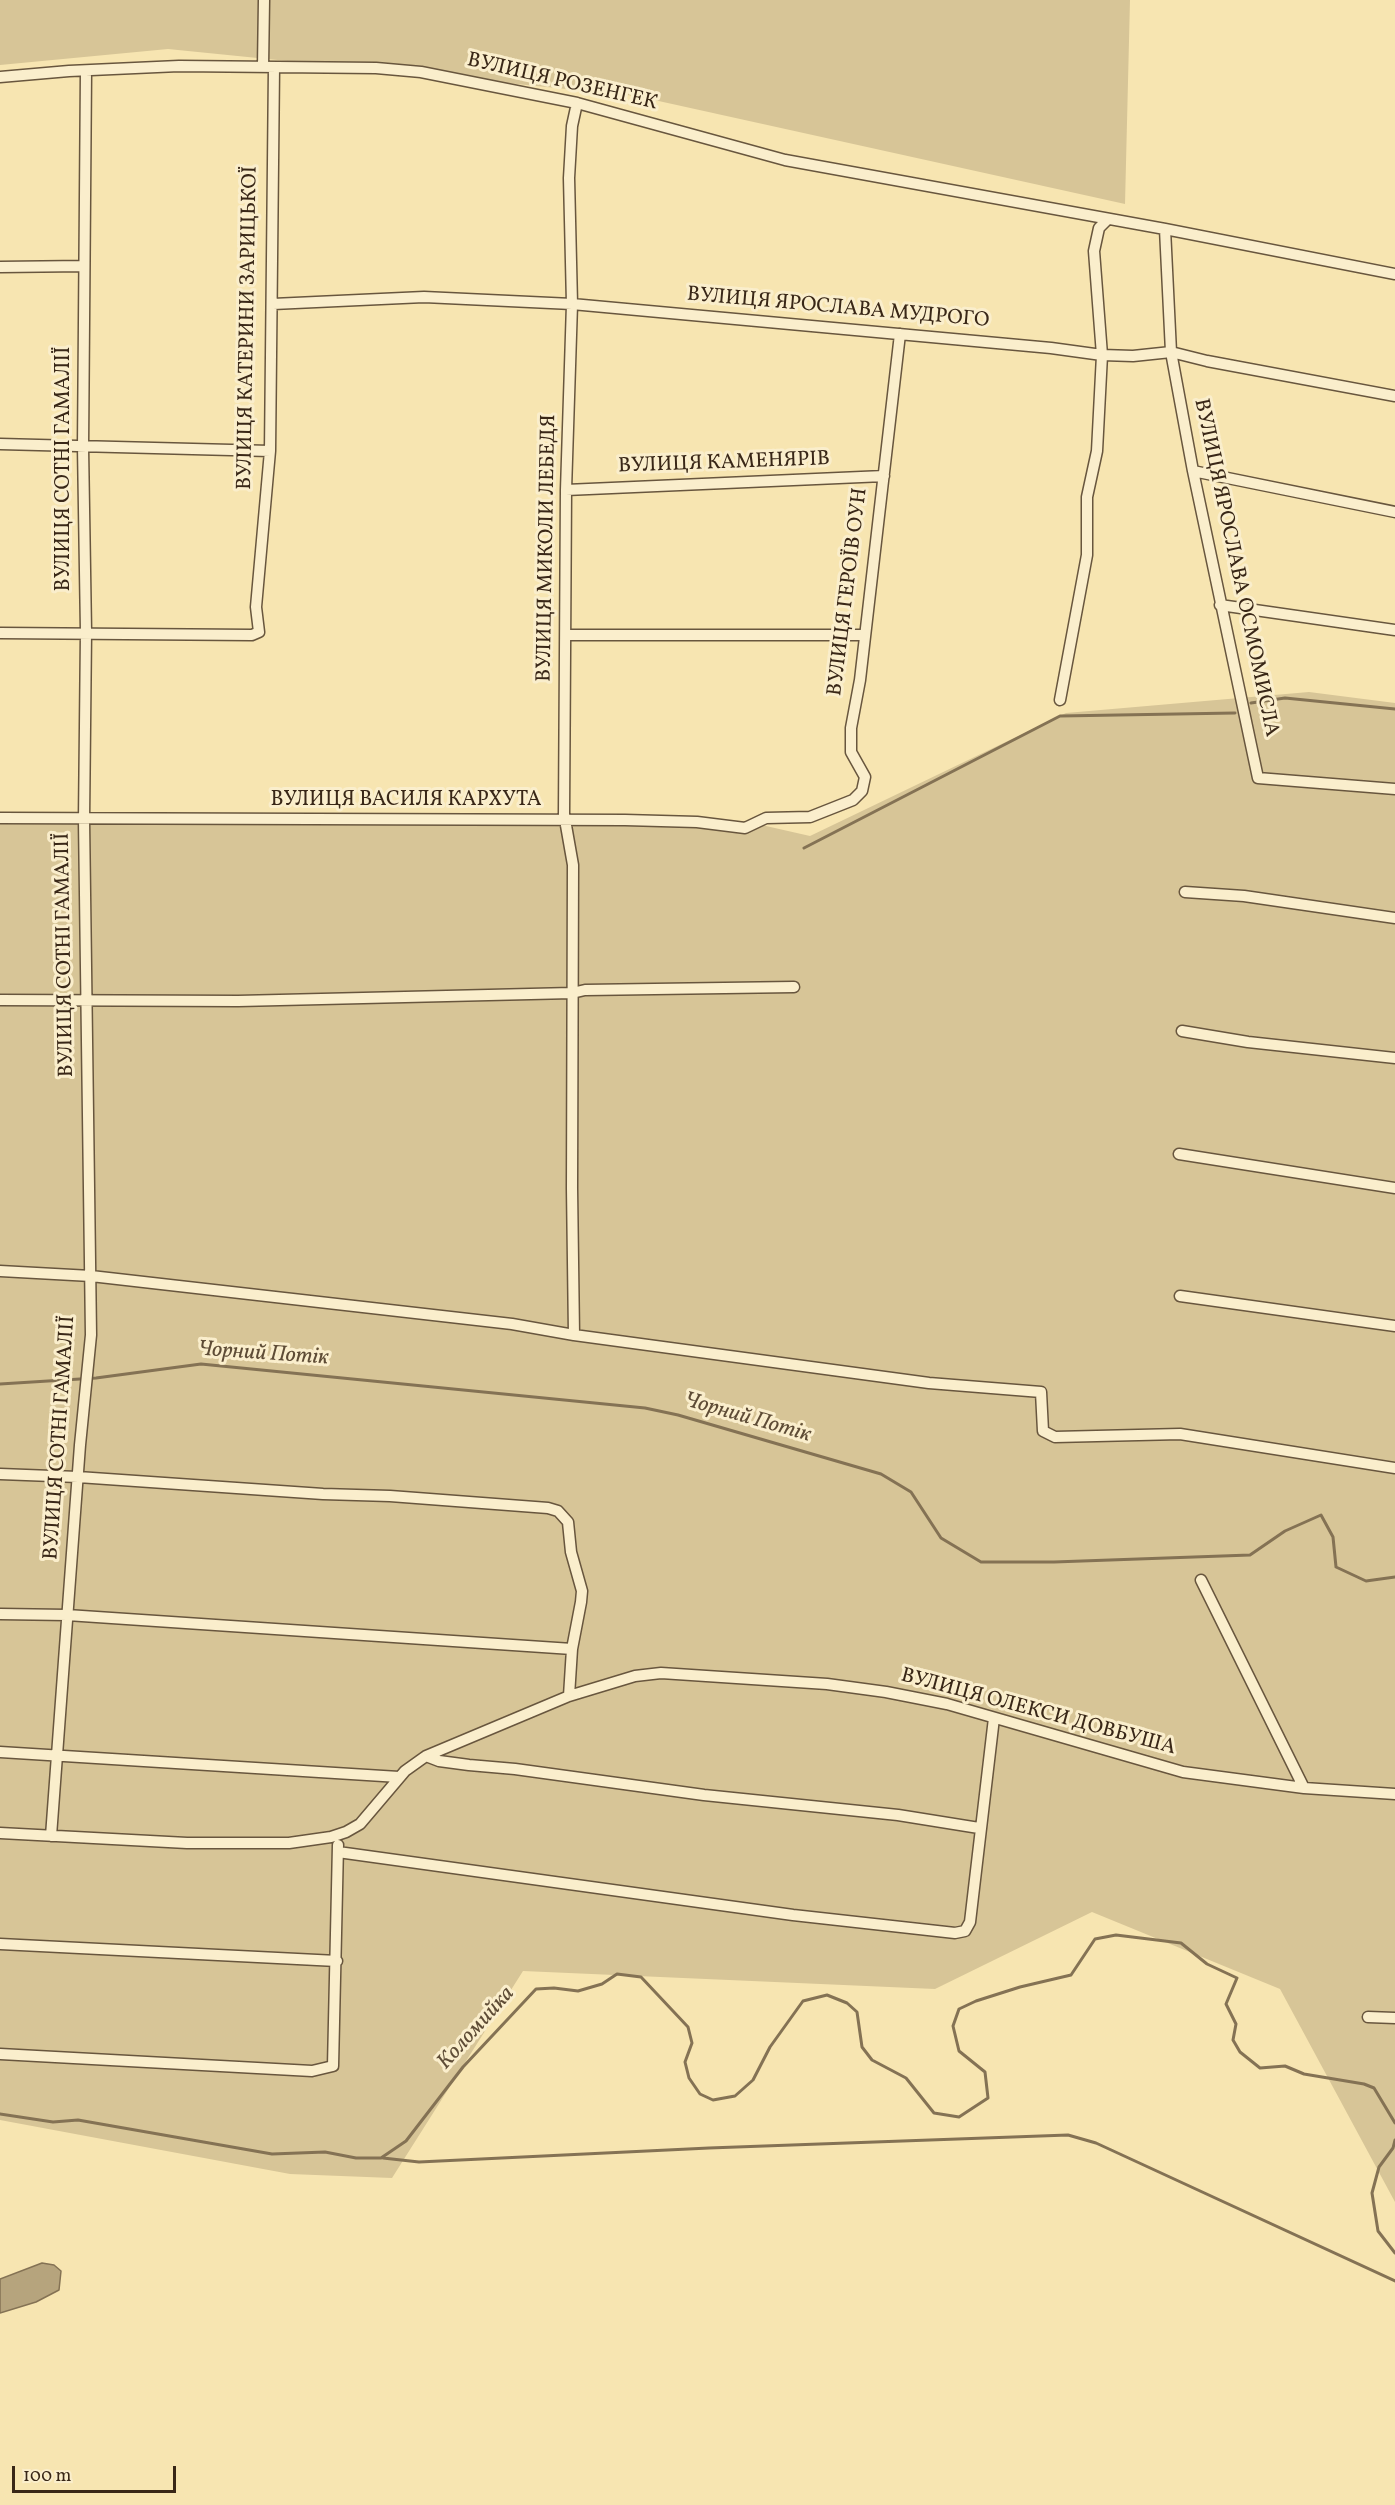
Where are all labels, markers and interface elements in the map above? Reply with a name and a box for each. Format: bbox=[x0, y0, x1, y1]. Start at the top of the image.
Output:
street label: ВУЛИЦЯ РОЗЕНГЕК bbox=[464, 49, 660, 117]
street label: ВУЛИЦЯ КАТЕРИНИ ЗАРИЦЬКОЇ bbox=[234, 166, 264, 490]
street label: ВУЛИЦЯ ЯРОСЛАВА МУДРОГО bbox=[686, 283, 990, 335]
street label: ВУЛИЦЯ СОТНІ ГАМАЛІЇ bbox=[52, 347, 78, 591]
street label: ВУЛИЦЯ ЯРОСЛАВА ОСМОМИСЛА bbox=[1187, 397, 1283, 739]
street label: ВУЛИЦЯ МИКОЛИ ЛЕБЕДЯ bbox=[533, 414, 563, 682]
street label: ВУЛИЦЯ КАМЕНЯРІВ bbox=[618, 448, 830, 480]
street label: ВУЛИЦЯ ГЕРОЇВ ОУН bbox=[824, 486, 874, 698]
street label: ВУЛИЦЯ ВАСИЛЯ КАРХУТА bbox=[271, 788, 541, 814]
street label: ВУЛИЦЯ СОТНІ ГАМАЛІЇ bbox=[51, 832, 81, 1078]
street label: ВУЛИЦЯ СОТНІ ГАМАЛІЇ bbox=[40, 1315, 82, 1561]
water label: Чорний Потік bbox=[197, 1337, 329, 1373]
water label: Чорний Потік bbox=[681, 1388, 813, 1450]
street label: ВУЛИЦЯ ОЛЕКСИ ДОВБУША bbox=[898, 1664, 1178, 1762]
water label: Коломийка bbox=[433, 1982, 521, 2076]
scale bar bbox=[15, 2454, 178, 2492]
text: 100 m bbox=[23, 2464, 72, 2489]

